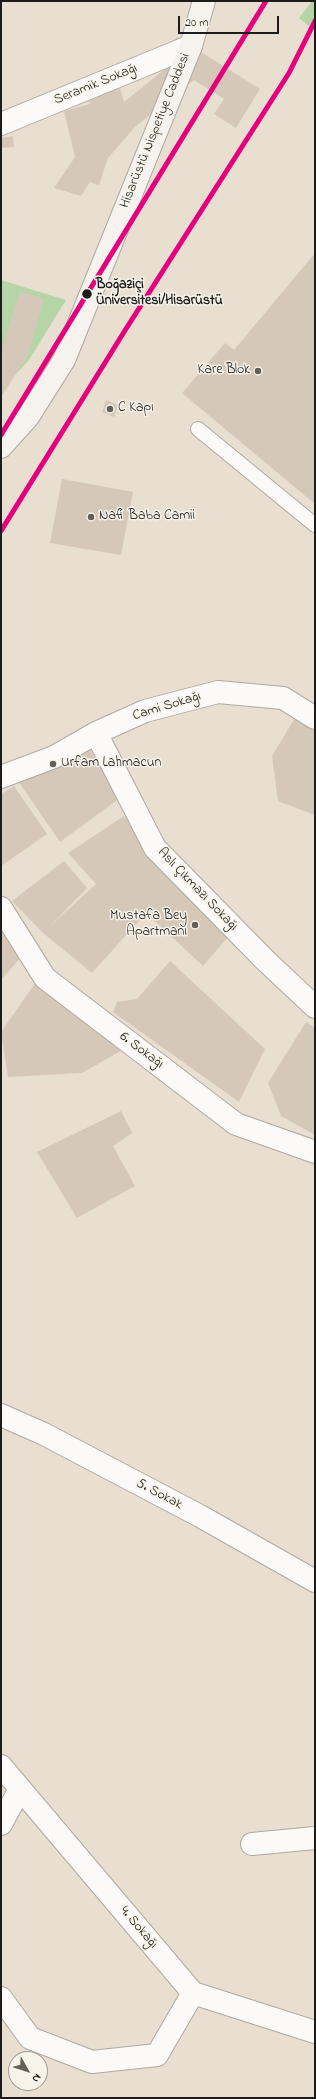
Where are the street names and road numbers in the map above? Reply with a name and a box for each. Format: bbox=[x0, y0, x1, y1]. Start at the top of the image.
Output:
street label: Hisarüstü Nispetiye Caddesi bbox=[117, 51, 195, 211]
street label: Seramik Sokağı bbox=[52, 61, 140, 109]
street label: Cami Sokağı bbox=[131, 689, 203, 725]
street label: Aslı Çıkmazı Sokağı bbox=[153, 845, 241, 935]
street label: 6. Sokağı bbox=[116, 1029, 166, 1073]
street label: 5. Sokak bbox=[133, 1476, 185, 1514]
street label: 4. Sokağı bbox=[115, 1903, 161, 1953]

